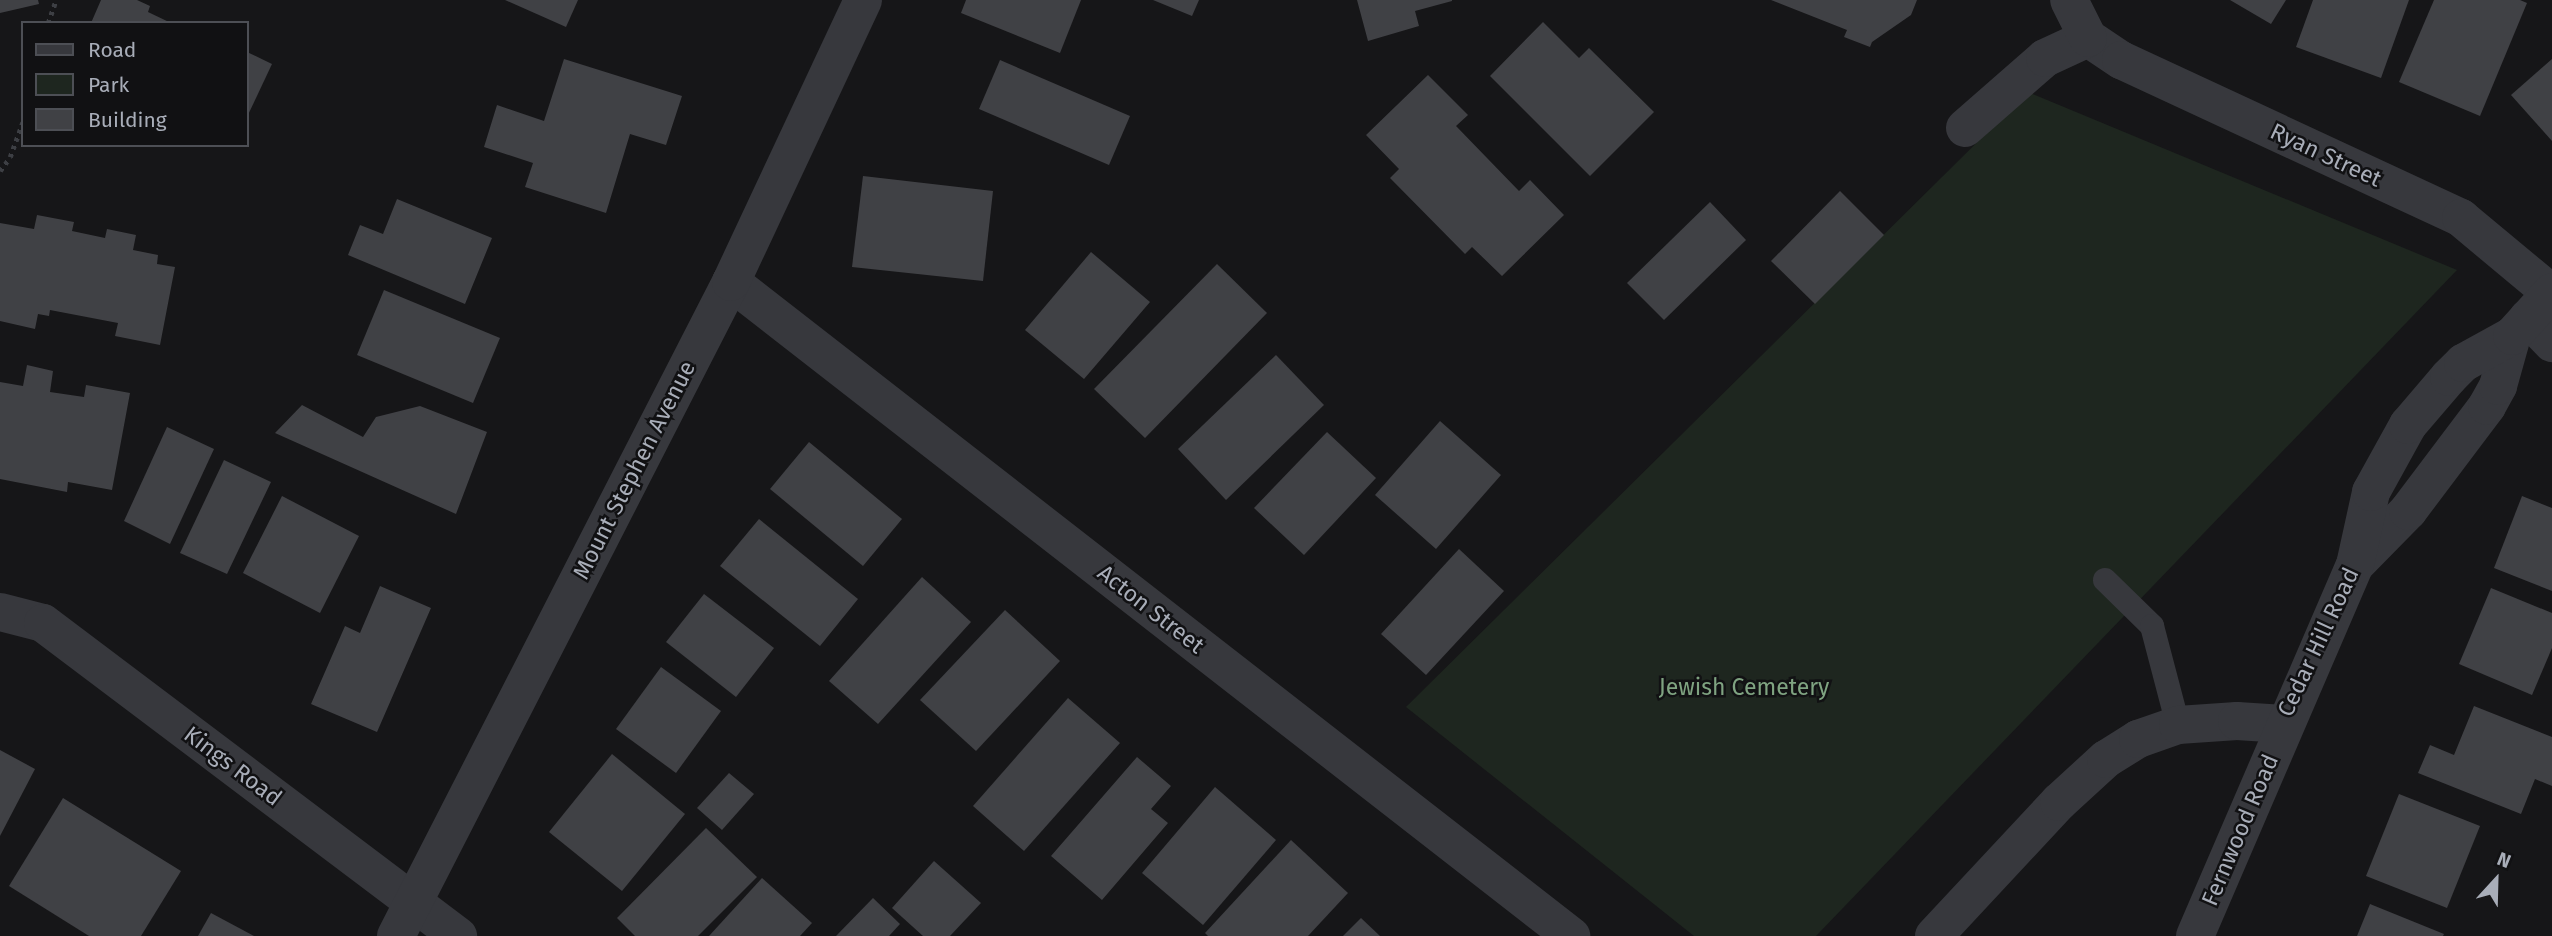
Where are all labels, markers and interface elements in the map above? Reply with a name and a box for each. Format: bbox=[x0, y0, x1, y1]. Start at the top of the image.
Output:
legend bbox=[21, 21, 248, 147]
text: Road bbox=[88, 37, 136, 63]
text: Park bbox=[88, 72, 129, 98]
text: Building bbox=[88, 107, 167, 133]
street label: Ryan Street bbox=[2266, 117, 2386, 193]
street label: Mount Stephen Avenue bbox=[567, 356, 701, 584]
street label: Acton Street bbox=[1092, 559, 1210, 659]
street label: Cedar Hill Road bbox=[2271, 563, 2365, 721]
park label: Jewish Cemetery bbox=[1659, 673, 1829, 701]
street label: Kings Road bbox=[179, 720, 287, 812]
street label: Fernwood Road bbox=[2196, 750, 2284, 910]
north arrow bbox=[2461, 845, 2531, 915]
text: N bbox=[2494, 847, 2514, 873]

